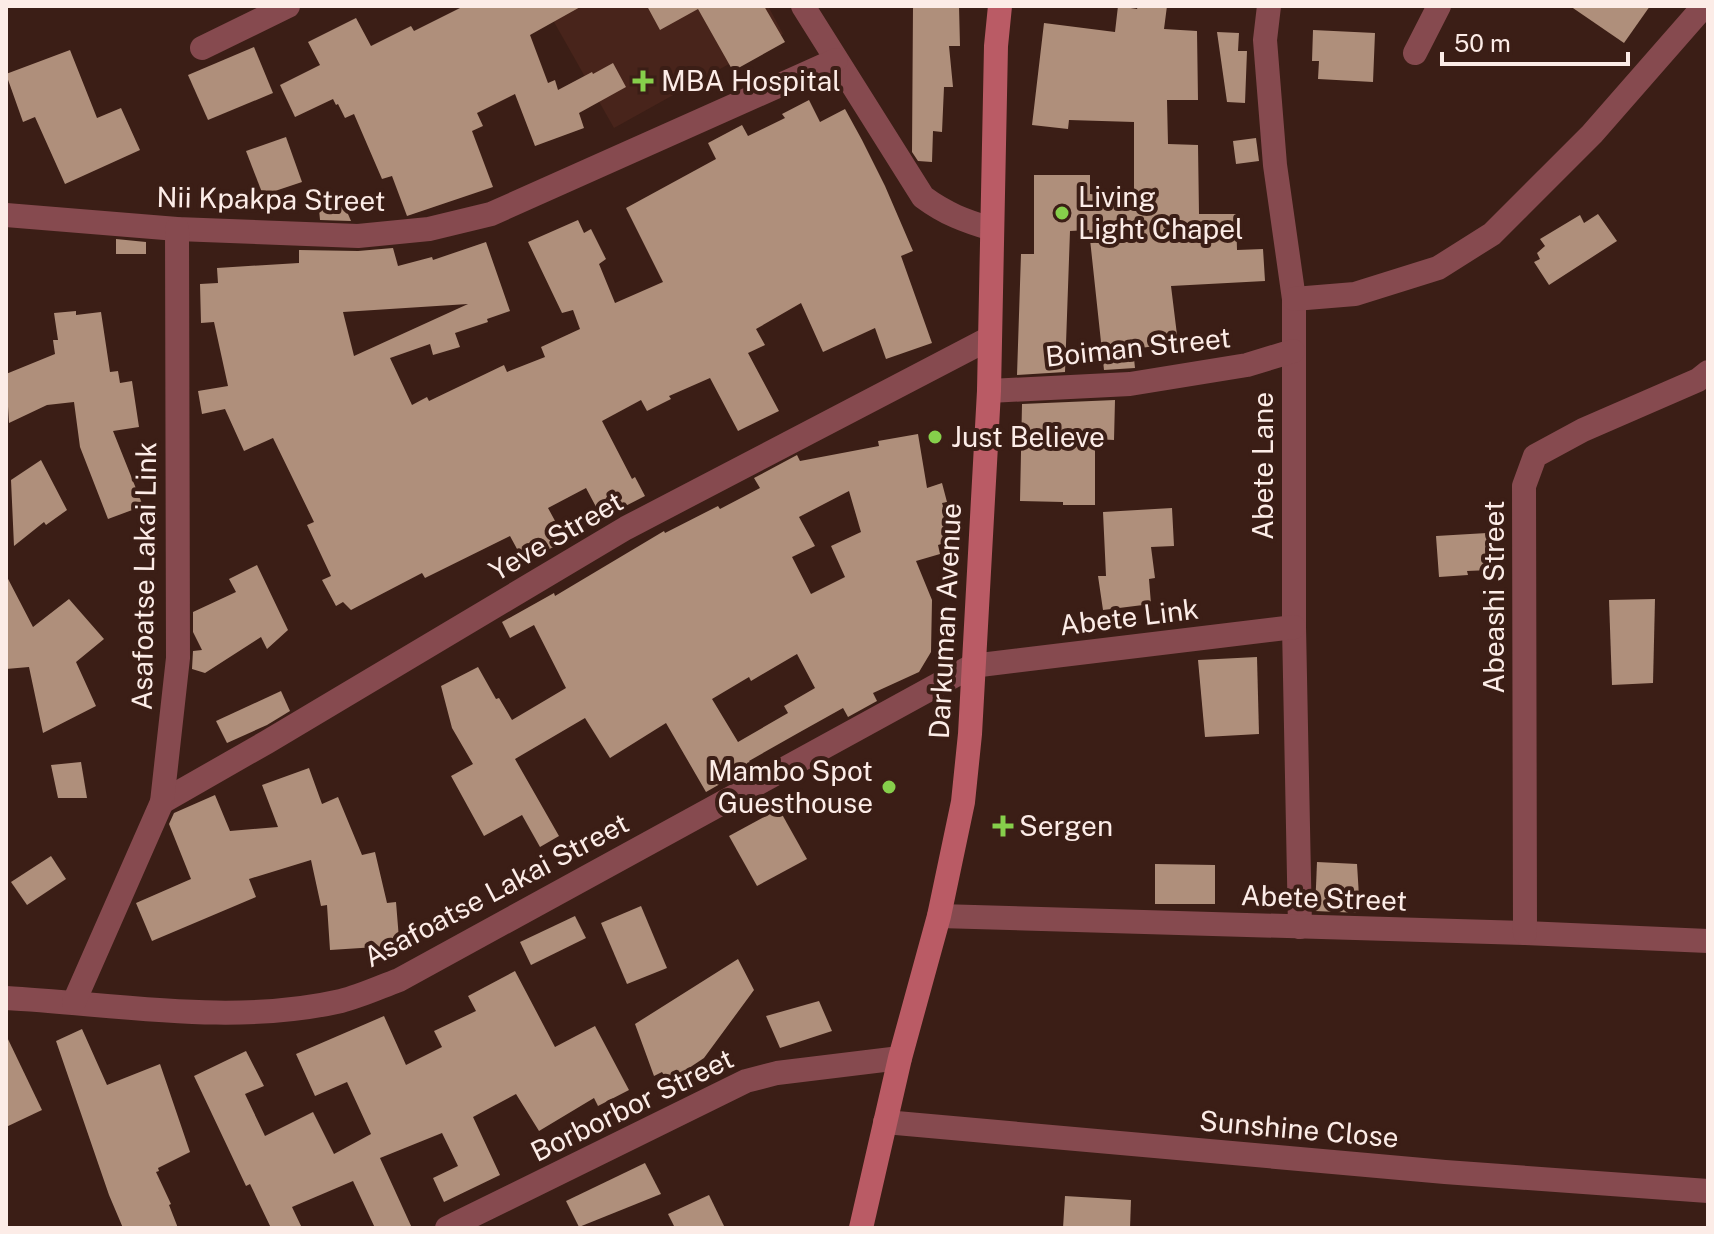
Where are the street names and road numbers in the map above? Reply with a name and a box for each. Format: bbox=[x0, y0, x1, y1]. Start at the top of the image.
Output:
street label: Nii Kpakpa Street bbox=[156, 180, 386, 217]
street label: Boiman Street bbox=[1044, 320, 1232, 373]
street label: Abete Lane bbox=[1246, 392, 1279, 540]
street label: Asafoatse Lakai Link bbox=[125, 441, 162, 711]
street label: Yeve Street bbox=[483, 484, 628, 587]
street label: Abeashi Street bbox=[1477, 500, 1510, 694]
street label: Darkuman Avenue bbox=[922, 502, 967, 740]
street label: Abete Link bbox=[1057, 592, 1200, 641]
street label: Asafoatse Lakai Street bbox=[358, 806, 634, 973]
street label: Abete Street bbox=[1240, 878, 1408, 917]
street label: Borborbor Street bbox=[525, 1041, 738, 1168]
street label: Sunshine Close bbox=[1198, 1103, 1400, 1154]

